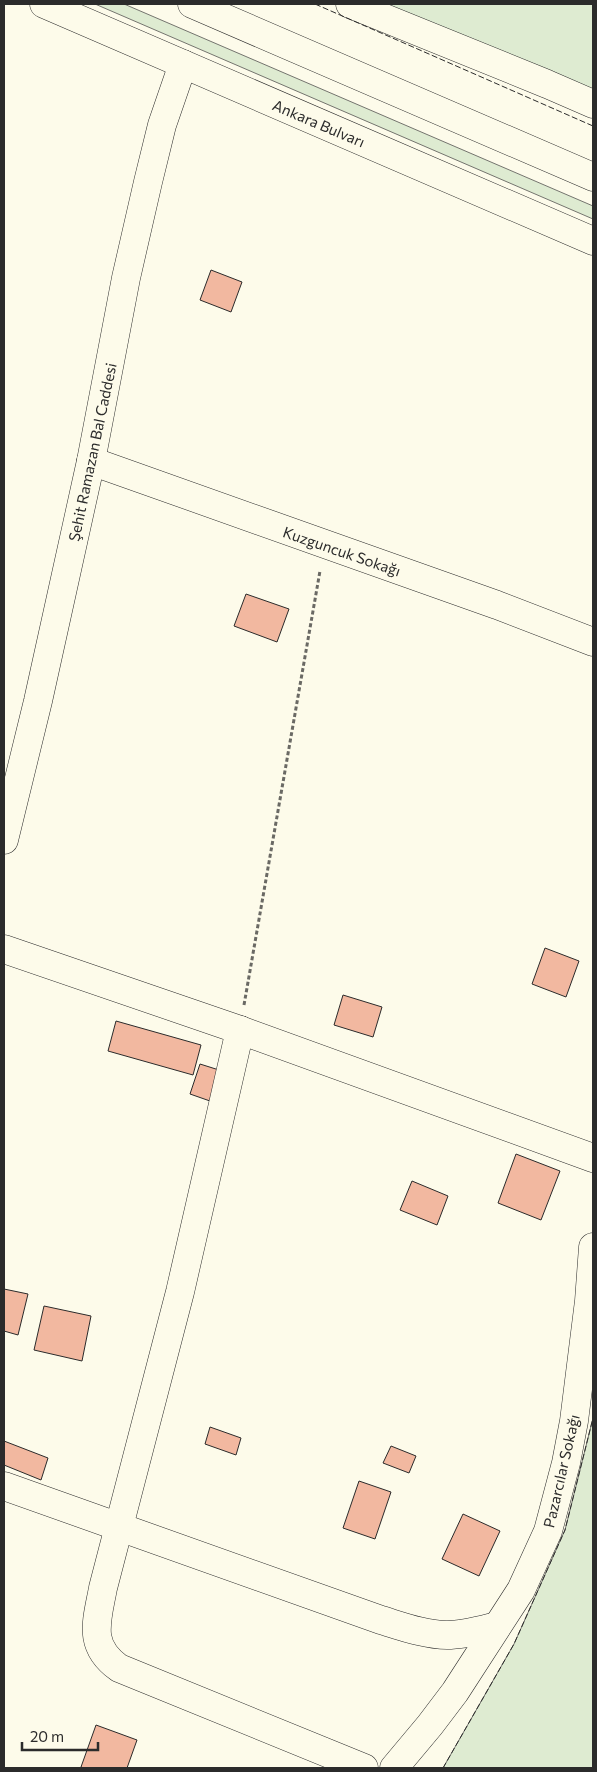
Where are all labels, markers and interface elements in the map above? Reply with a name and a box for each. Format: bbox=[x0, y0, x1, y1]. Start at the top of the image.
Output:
street label: Ankara Bulvarı bbox=[270, 95, 368, 151]
street label: Şehit Ramazan Bal Caddesi bbox=[64, 361, 120, 543]
street label: Kuzguncuk Sokağı bbox=[281, 522, 403, 580]
street label: Pazarcılar Sokağı bbox=[539, 1413, 583, 1529]
scale bar bbox=[22, 1720, 99, 1752]
text: 20 m bbox=[30, 1727, 64, 1745]

